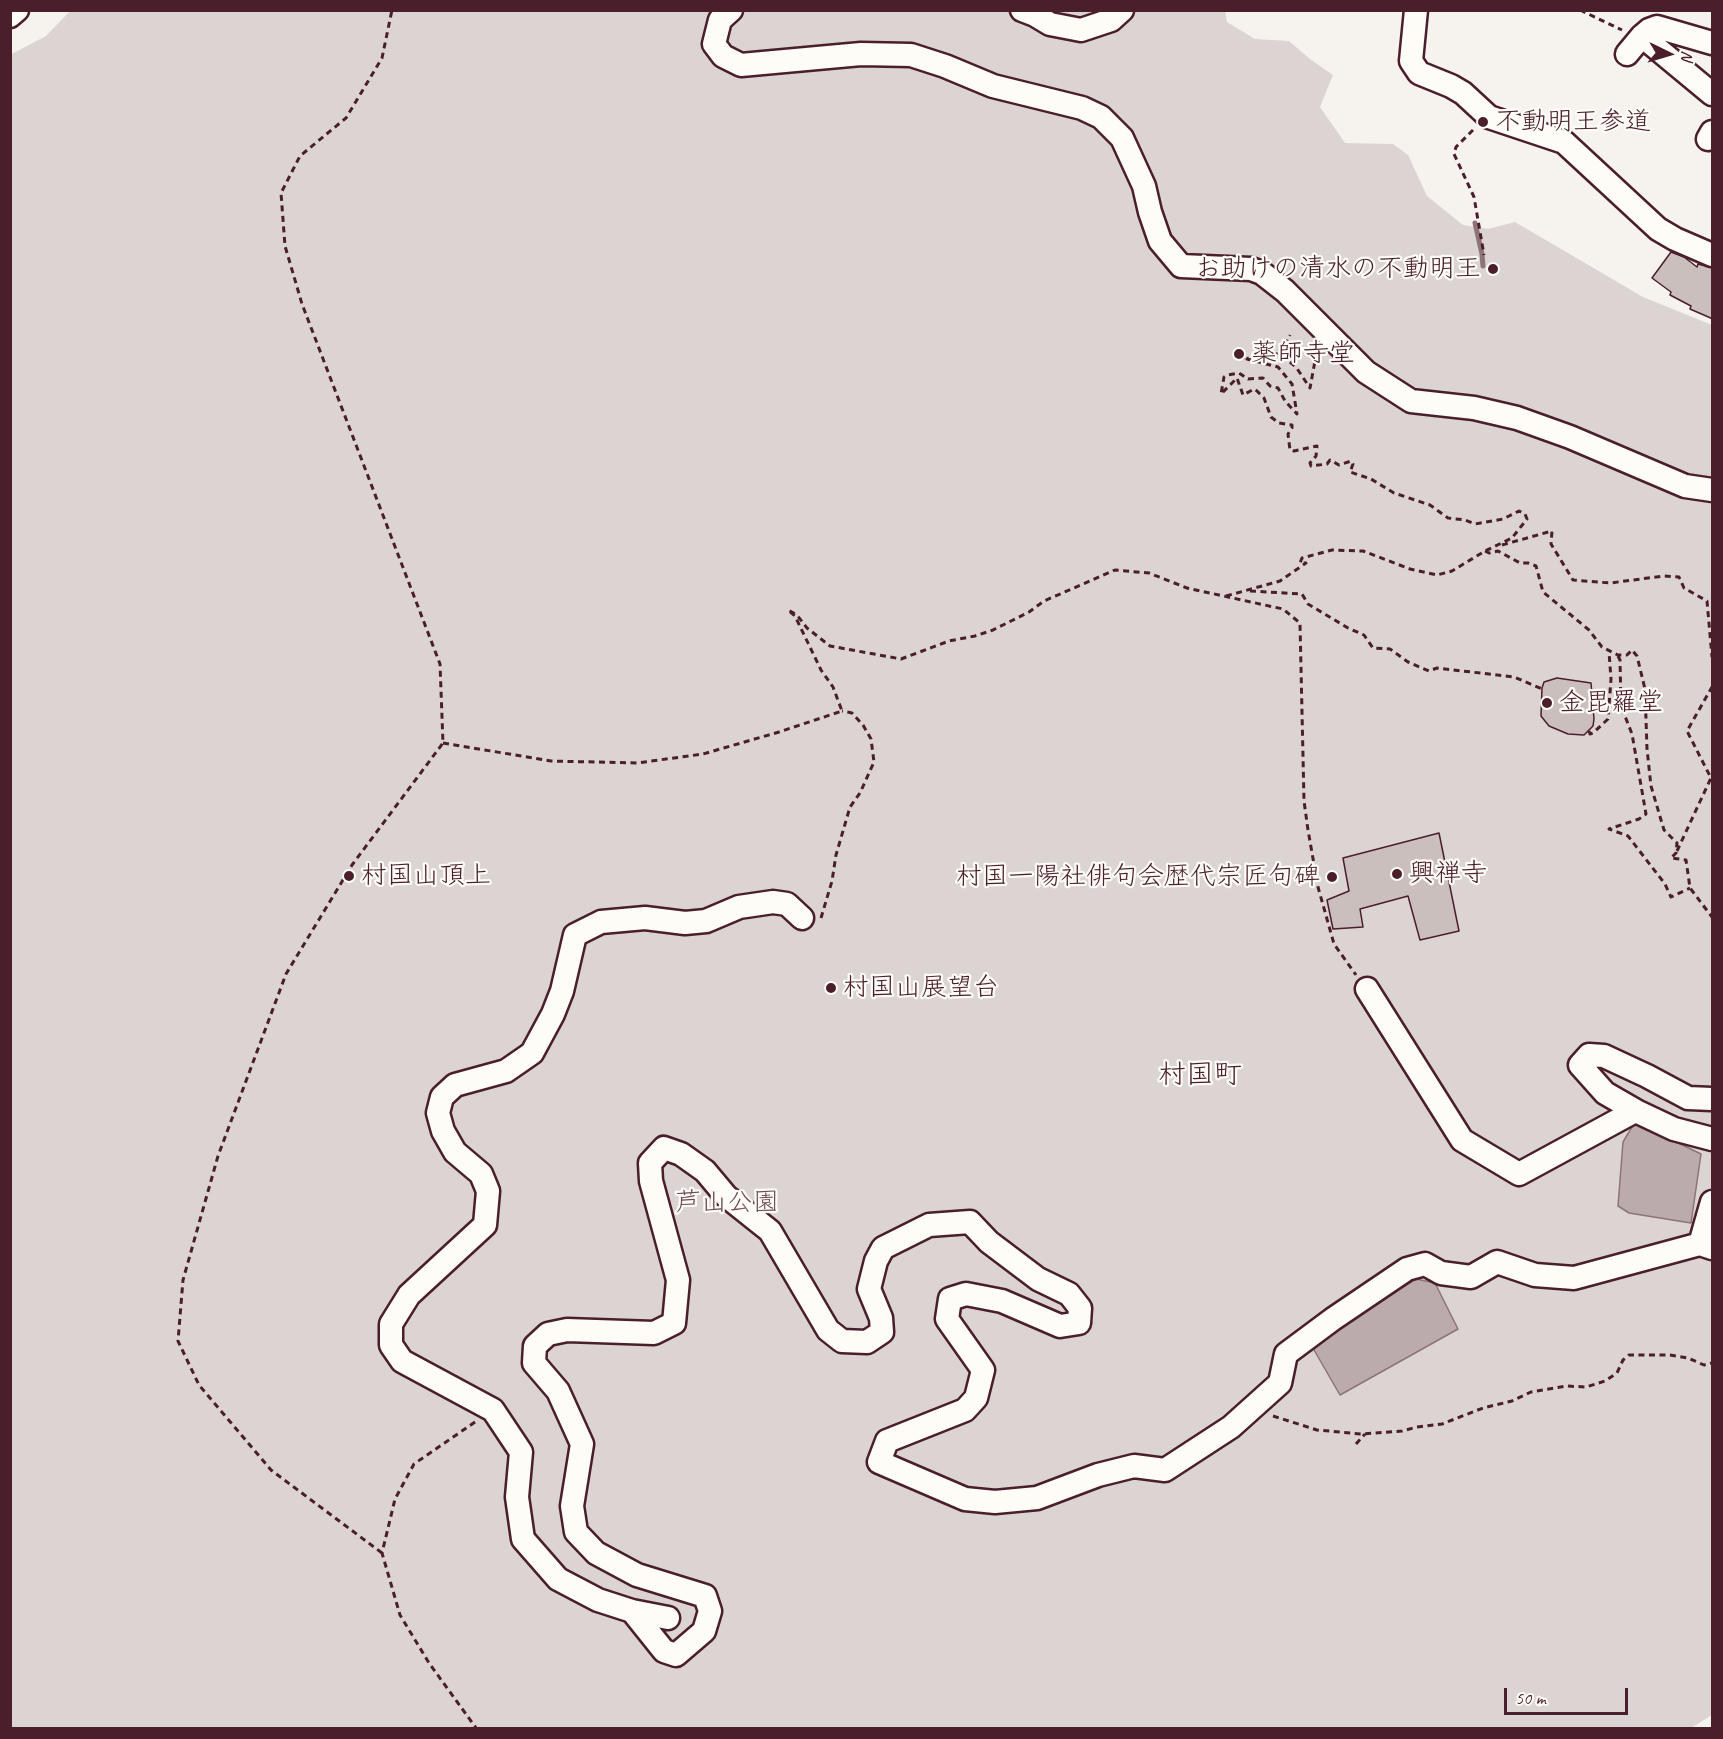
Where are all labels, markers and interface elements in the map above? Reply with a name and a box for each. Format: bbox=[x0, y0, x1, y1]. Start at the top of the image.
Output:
north arrow bbox=[1639, 24, 1699, 84]
text: N bbox=[1677, 50, 1697, 61]
place label: 不動明王参道 bbox=[1495, 106, 1651, 138]
marker: 不動明王参道 bbox=[1476, 115, 1490, 129]
place label: お助けの清水の不動明王 bbox=[1195, 253, 1481, 285]
marker: お助けの清水の不動明王 bbox=[1486, 262, 1500, 276]
place label: 薬師寺堂 bbox=[1251, 338, 1355, 370]
marker: 薬師寺堂 bbox=[1232, 347, 1246, 361]
place label: 金毘羅堂 bbox=[1559, 687, 1663, 719]
marker: 金毘羅堂 bbox=[1540, 696, 1554, 710]
place label: 興禅寺 bbox=[1409, 858, 1487, 890]
place label: 村国山頂上 bbox=[361, 860, 491, 892]
place label: 村国一陽社俳句会歴代宗匠句碑 bbox=[956, 861, 1320, 893]
marker: 興禅寺 bbox=[1390, 867, 1404, 881]
marker: 村国山頂上 bbox=[342, 869, 356, 883]
marker: 村国一陽社俳句会歴代宗匠句碑 bbox=[1325, 870, 1339, 884]
place label: 村国山展望台 bbox=[843, 972, 999, 1004]
marker: 村国山展望台 bbox=[824, 981, 838, 995]
district label: 村国町 bbox=[1158, 1059, 1242, 1093]
park label: 芦山公園 bbox=[675, 1187, 779, 1219]
scale bar bbox=[1507, 1676, 1632, 1714]
text: 50 m bbox=[1515, 1687, 1546, 1709]

